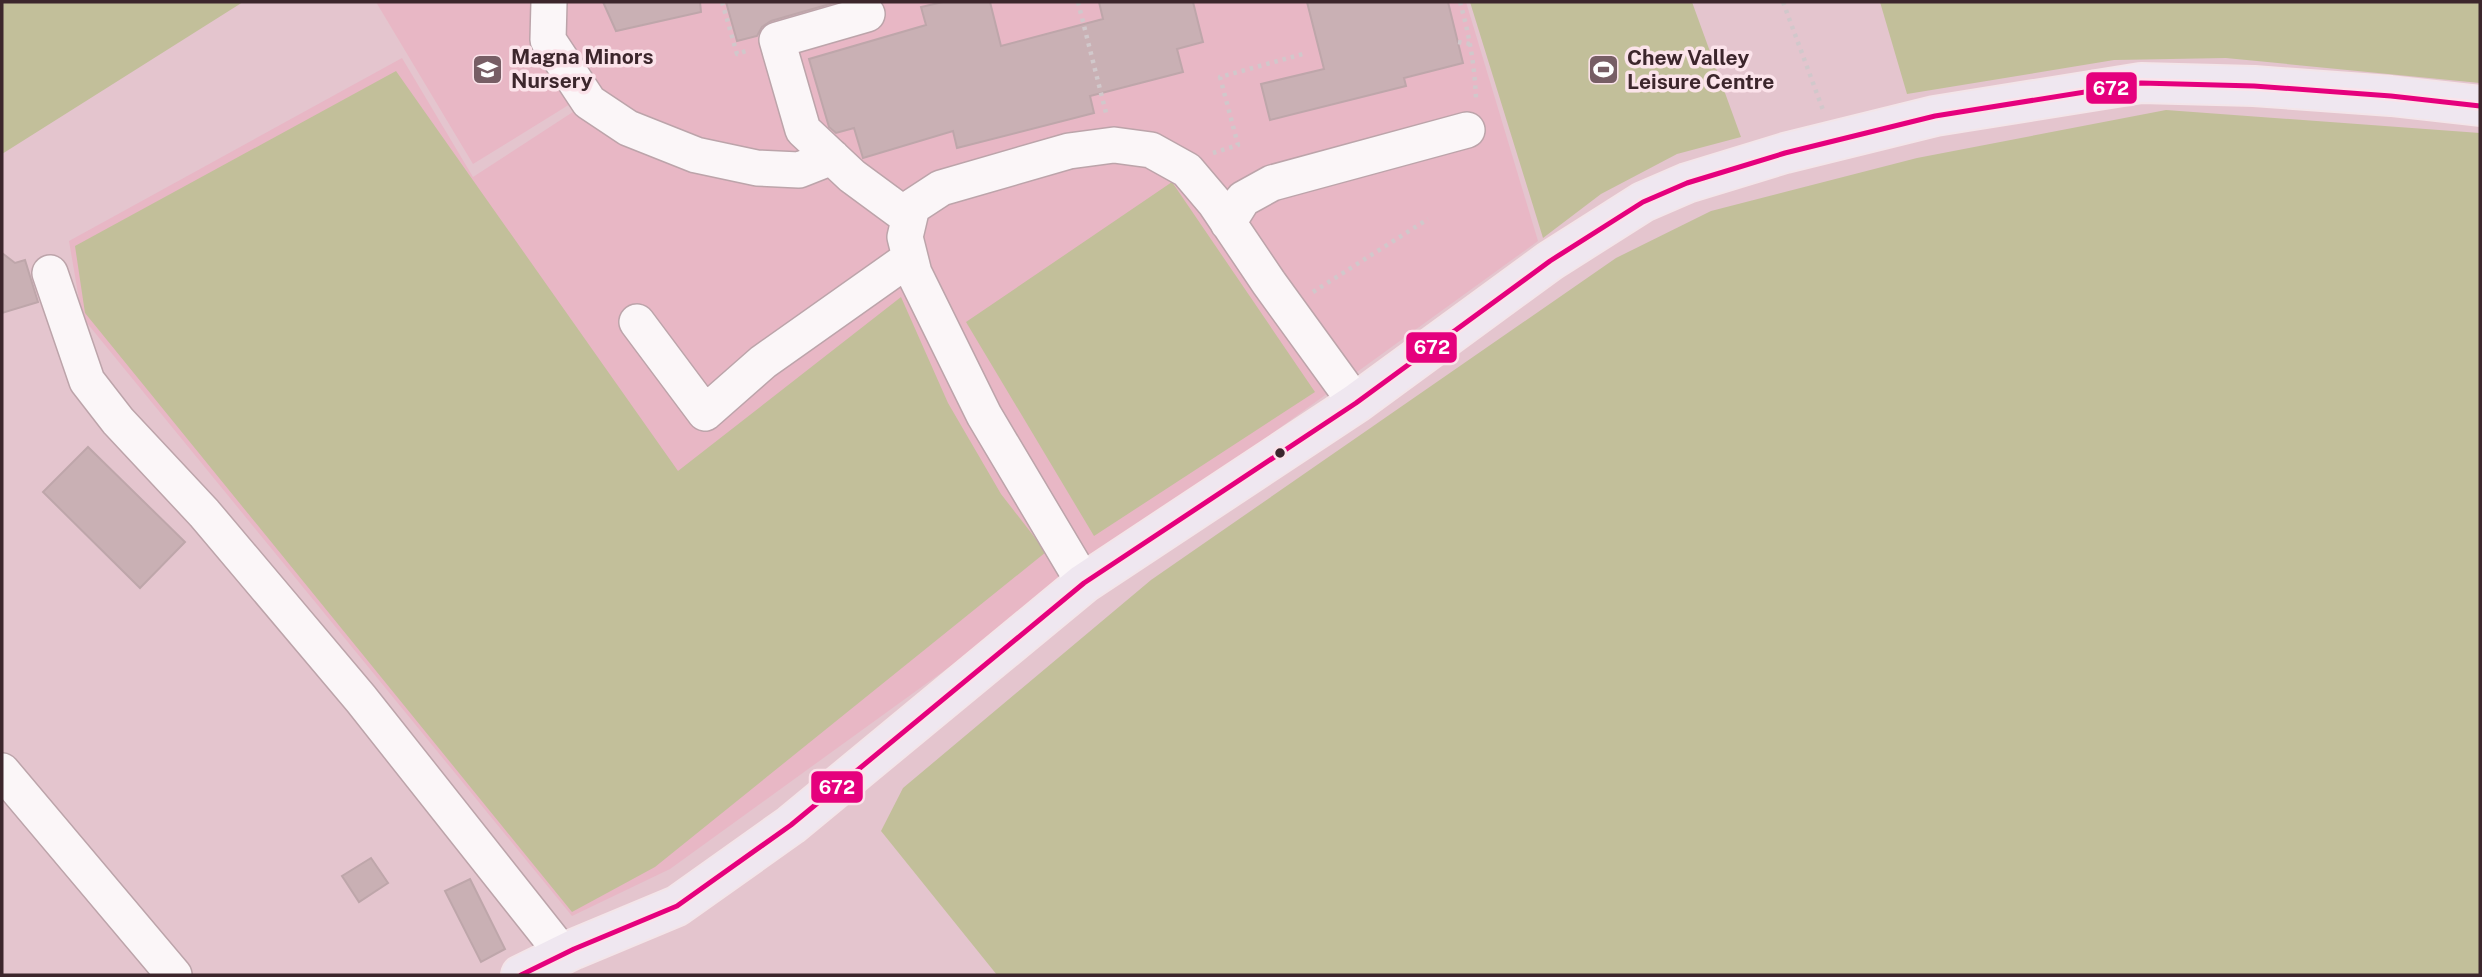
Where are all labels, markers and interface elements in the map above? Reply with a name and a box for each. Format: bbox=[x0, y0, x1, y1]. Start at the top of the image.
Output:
place label: Magna Minors Nursery bbox=[511, 44, 654, 93]
place label: Chew Valley Leisure Centre bbox=[1627, 45, 1774, 94]
school or university icon: Magna Minors Nursery bbox=[471, 52, 505, 86]
sports icon: Chew Valley Leisure Centre bbox=[1587, 53, 1621, 87]
line badge: 672 bbox=[2085, 71, 2138, 105]
text: 672 bbox=[2093, 77, 2129, 99]
line badge: 672 bbox=[1405, 331, 1458, 364]
text: 672 bbox=[1414, 336, 1450, 358]
unlabelled marker bbox=[1273, 446, 1287, 460]
line badge: 672 bbox=[810, 770, 864, 804]
text: 672 bbox=[819, 776, 855, 798]

